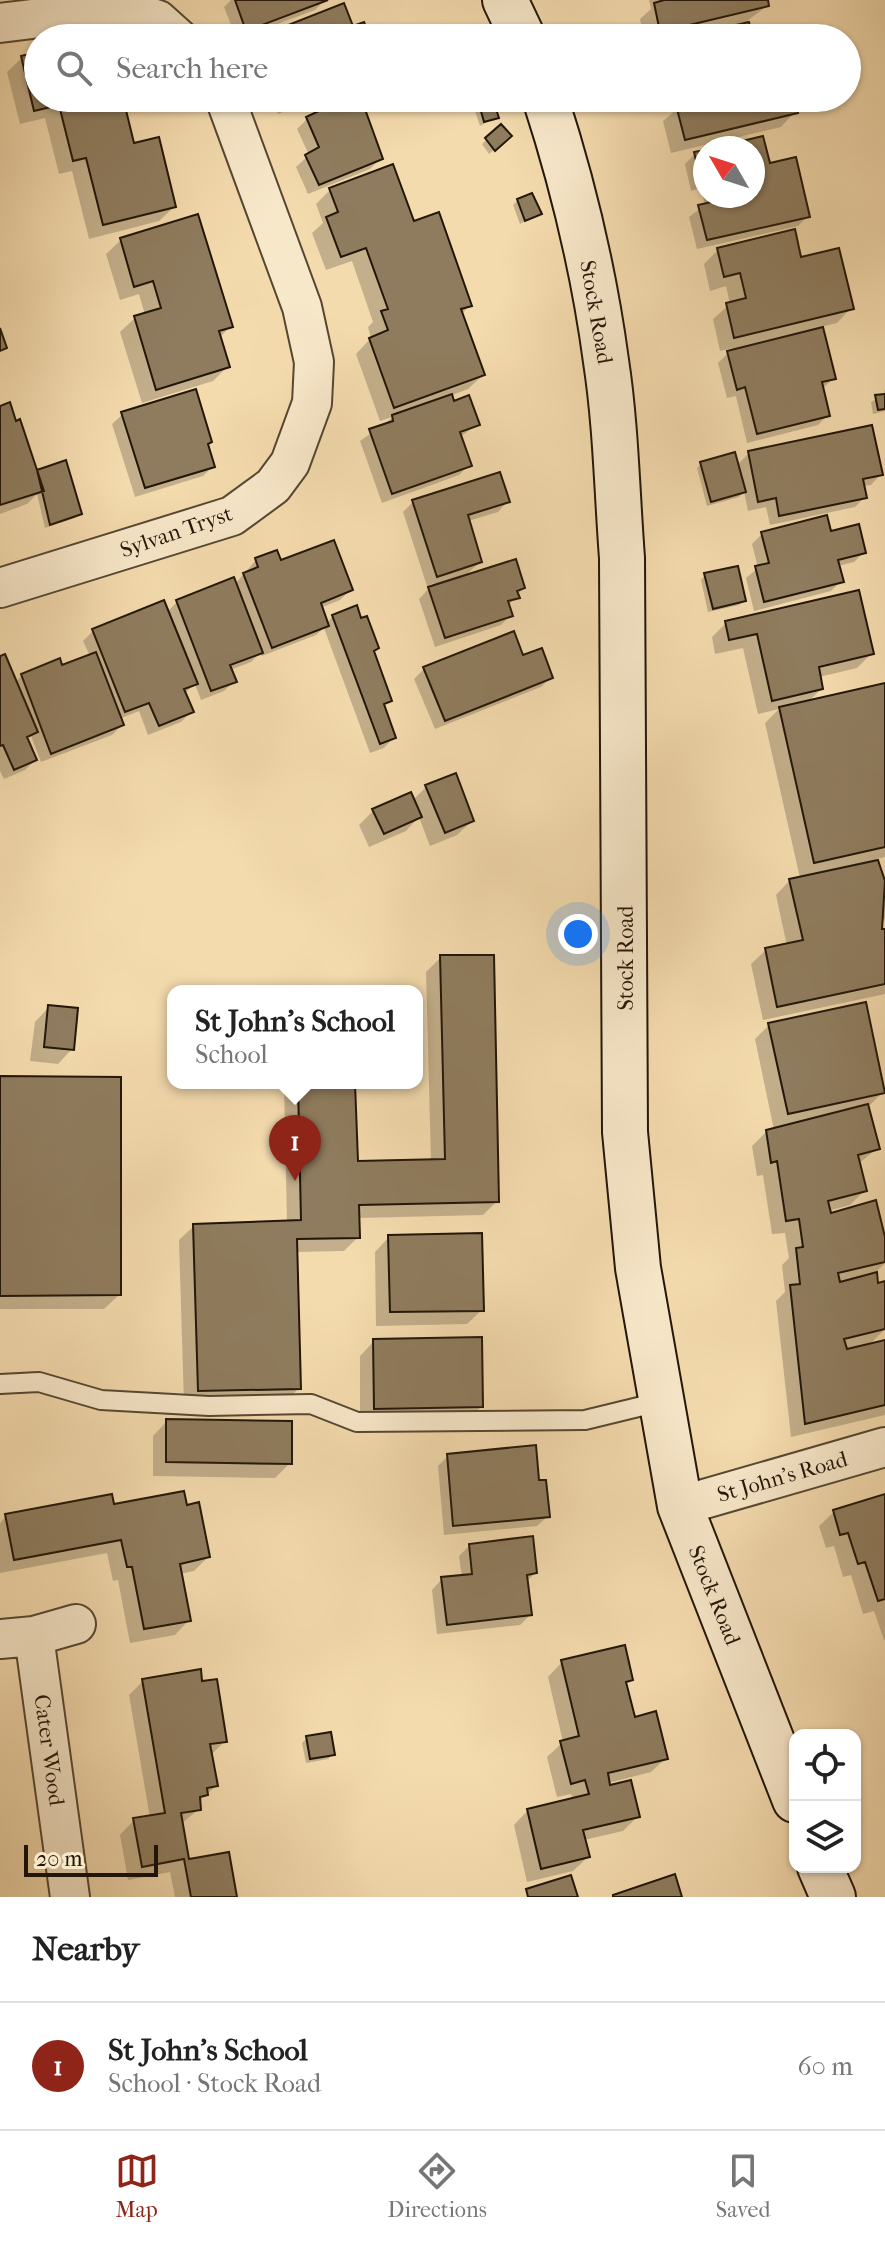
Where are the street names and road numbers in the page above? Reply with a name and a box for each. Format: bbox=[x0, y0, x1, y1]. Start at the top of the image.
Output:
street label: Stock Road bbox=[574, 258, 618, 367]
street label: Sylvan Tryst bbox=[117, 501, 236, 563]
street label: Stock Road bbox=[613, 904, 639, 1011]
street label: St John's Road bbox=[714, 1446, 851, 1508]
street label: Stock Road bbox=[682, 1542, 746, 1650]
street label: Cater Wood bbox=[28, 1693, 70, 1809]

